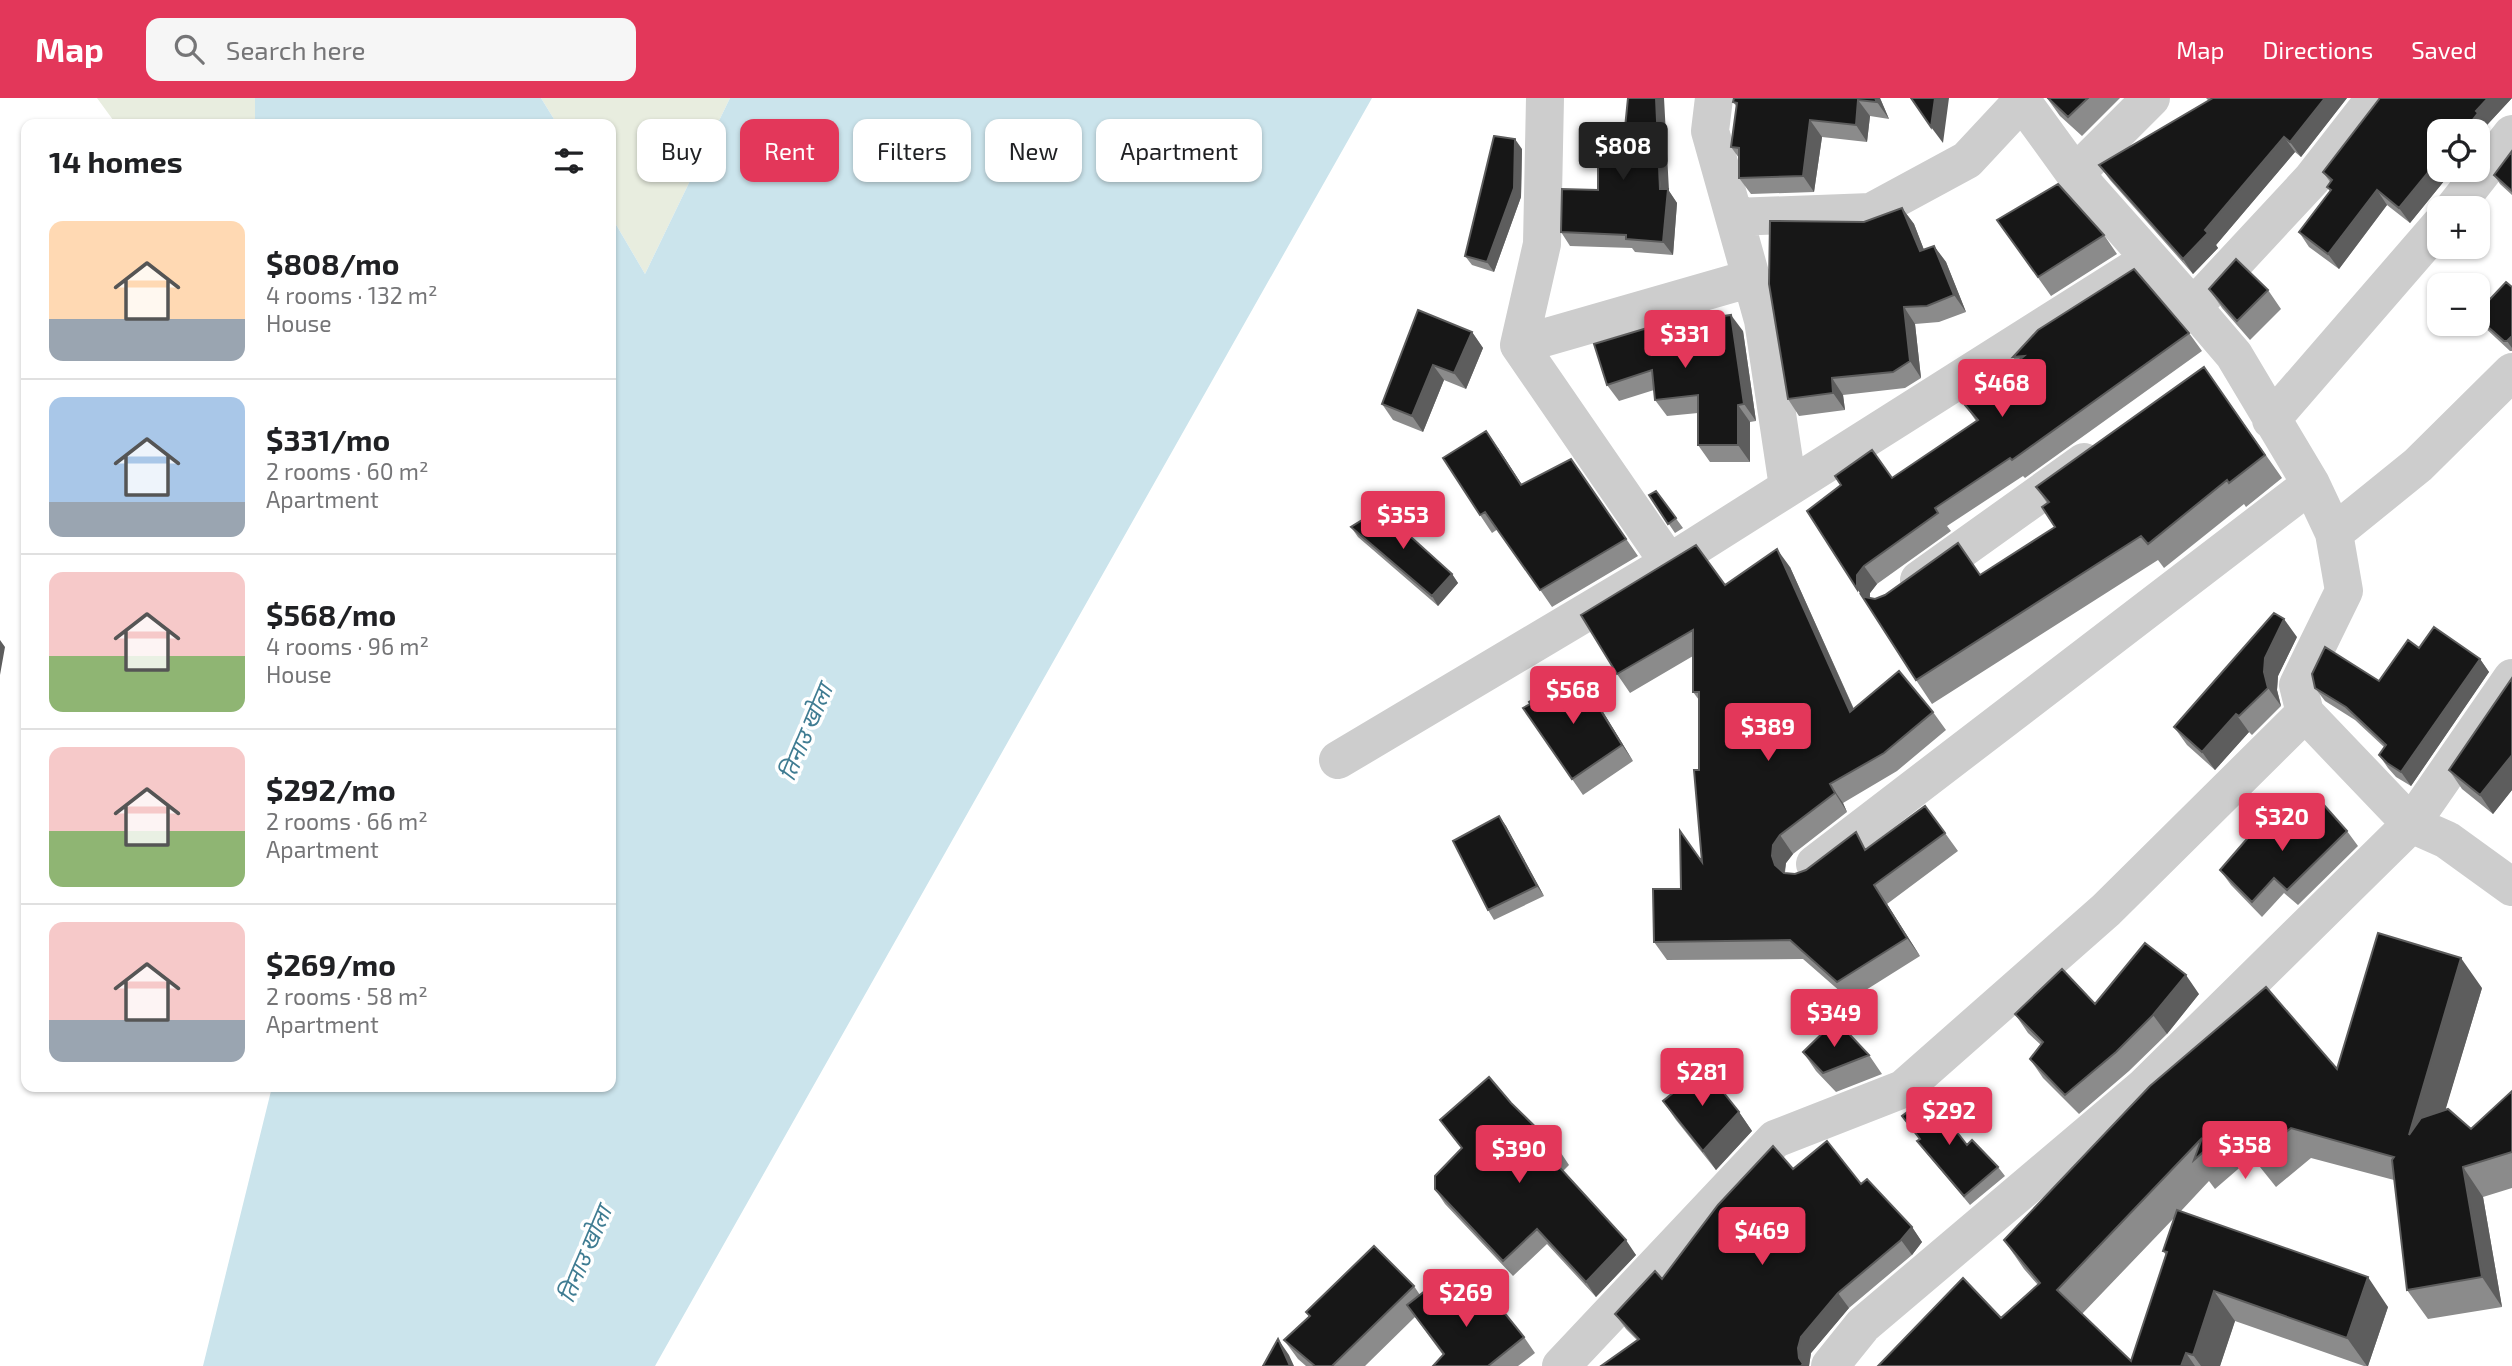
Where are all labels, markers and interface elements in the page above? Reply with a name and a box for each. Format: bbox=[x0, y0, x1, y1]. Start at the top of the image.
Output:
search box bbox=[146, 18, 636, 81]
text: Map bbox=[35, 29, 104, 69]
icon: search bbox=[170, 30, 208, 68]
text: Search here bbox=[226, 34, 365, 65]
text: Map bbox=[2176, 35, 2224, 64]
text: Directions bbox=[2262, 35, 2373, 64]
text: Saved bbox=[2411, 35, 2477, 64]
chip: Buy bbox=[637, 119, 726, 182]
chip: Rent bbox=[740, 119, 839, 182]
chip: Filters bbox=[853, 119, 971, 182]
chip: New bbox=[985, 119, 1082, 182]
chip: Apartment bbox=[1096, 119, 1262, 182]
map controls bbox=[2427, 119, 2490, 336]
button: locate bbox=[2427, 119, 2490, 182]
pin: $808 bbox=[1582, 122, 1664, 182]
text: $808 bbox=[1595, 131, 1651, 159]
icon: filters bbox=[550, 142, 588, 180]
text: 14 homes bbox=[49, 143, 183, 179]
button: + bbox=[2427, 196, 2490, 259]
text: $808/mo bbox=[266, 245, 399, 281]
icon: home bbox=[105, 249, 189, 333]
button: − bbox=[2427, 273, 2490, 336]
text: 4 rooms · 132 m² bbox=[266, 281, 438, 309]
text: House bbox=[266, 309, 332, 337]
pin: $331 bbox=[1644, 310, 1726, 370]
text: $331 bbox=[1660, 319, 1710, 347]
pin: $468 bbox=[1961, 360, 2043, 419]
text: $468 bbox=[1974, 368, 2030, 396]
text: $331/mo bbox=[266, 421, 390, 457]
icon: home bbox=[105, 425, 189, 509]
text: 2 rooms · 60 m² bbox=[266, 457, 428, 485]
text: Apartment bbox=[266, 485, 379, 513]
pin: $353 bbox=[1362, 491, 1444, 551]
text: $353 bbox=[1377, 500, 1429, 528]
text: $568/mo bbox=[266, 596, 396, 632]
icon: home bbox=[105, 600, 189, 684]
text: 4 rooms · 96 m² bbox=[266, 632, 429, 660]
text: House bbox=[266, 660, 332, 688]
pin: $568 bbox=[1532, 666, 1614, 726]
text: $568 bbox=[1546, 675, 1600, 703]
water label: तिनाउ खोला bbox=[772, 676, 839, 784]
pin: $389 bbox=[1727, 704, 1809, 763]
text: $389 bbox=[1741, 712, 1795, 740]
text: $292/mo bbox=[266, 771, 396, 807]
icon: home bbox=[105, 775, 189, 859]
pin: $320 bbox=[2241, 794, 2323, 853]
text: $320 bbox=[2255, 802, 2309, 830]
text: 2 rooms · 66 m² bbox=[266, 807, 428, 835]
text: Apartment bbox=[266, 835, 379, 863]
text: $269/mo bbox=[266, 946, 396, 982]
icon: home bbox=[105, 950, 189, 1034]
text: 2 rooms · 58 m² bbox=[266, 982, 428, 1010]
pin: $349 bbox=[1793, 990, 1875, 1049]
text: $349 bbox=[1807, 998, 1861, 1026]
text: Apartment bbox=[266, 1010, 379, 1038]
pin: $281 bbox=[1661, 1048, 1743, 1108]
text: $281 bbox=[1677, 1057, 1727, 1085]
pin: $292 bbox=[1908, 1088, 1990, 1147]
text: $292 bbox=[1922, 1096, 1976, 1124]
pin: $358 bbox=[2204, 1122, 2286, 1181]
pin: $390 bbox=[1478, 1126, 1560, 1185]
text: $358 bbox=[2218, 1130, 2272, 1158]
text: $390 bbox=[1492, 1134, 1546, 1162]
water label: तिनाउ खोला bbox=[551, 1198, 618, 1306]
pin: $469 bbox=[1721, 1208, 1803, 1267]
text: $469 bbox=[1734, 1216, 1790, 1244]
pin: $269 bbox=[1425, 1270, 1507, 1329]
text: $269 bbox=[1439, 1278, 1493, 1306]

